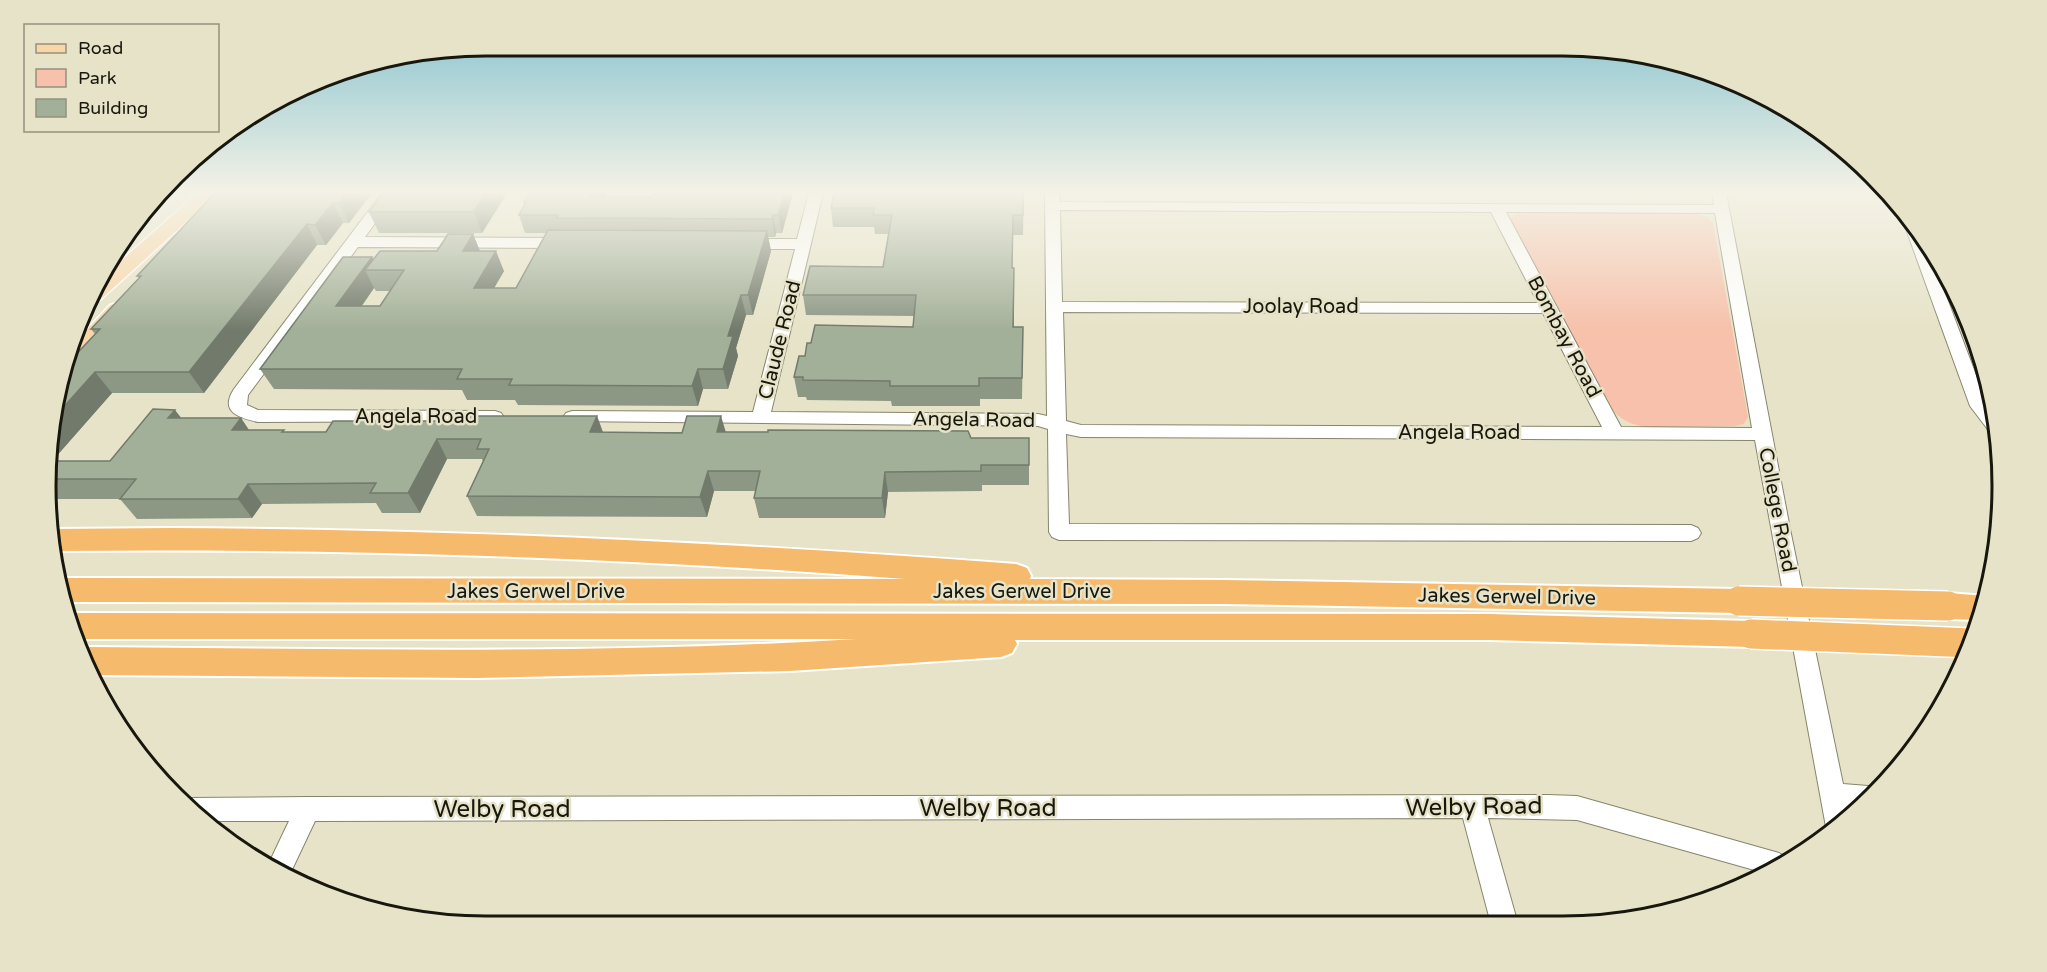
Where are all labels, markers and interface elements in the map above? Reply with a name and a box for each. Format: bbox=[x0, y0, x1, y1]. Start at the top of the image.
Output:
legend bbox=[24, 24, 219, 132]
text: Road bbox=[78, 37, 123, 59]
text: Park bbox=[78, 67, 117, 89]
text: Building bbox=[78, 97, 148, 119]
street label: Bombay Road bbox=[1522, 272, 1606, 402]
street label: Claude Road bbox=[754, 278, 806, 402]
street label: Joolay Road bbox=[1243, 295, 1359, 319]
street label: Angela Road bbox=[355, 405, 477, 429]
street label: Angela Road bbox=[912, 407, 1036, 433]
street label: Angela Road bbox=[1398, 421, 1520, 445]
street label: College Road bbox=[1753, 446, 1801, 574]
street label: Jakes Gerwel Drive bbox=[447, 580, 625, 604]
street label: Jakes Gerwel Drive bbox=[933, 580, 1111, 604]
street label: Jakes Gerwel Drive bbox=[1418, 583, 1596, 611]
street label: Welby Road bbox=[1405, 791, 1543, 823]
street label: Welby Road bbox=[919, 794, 1057, 823]
street label: Welby Road bbox=[433, 795, 571, 824]

